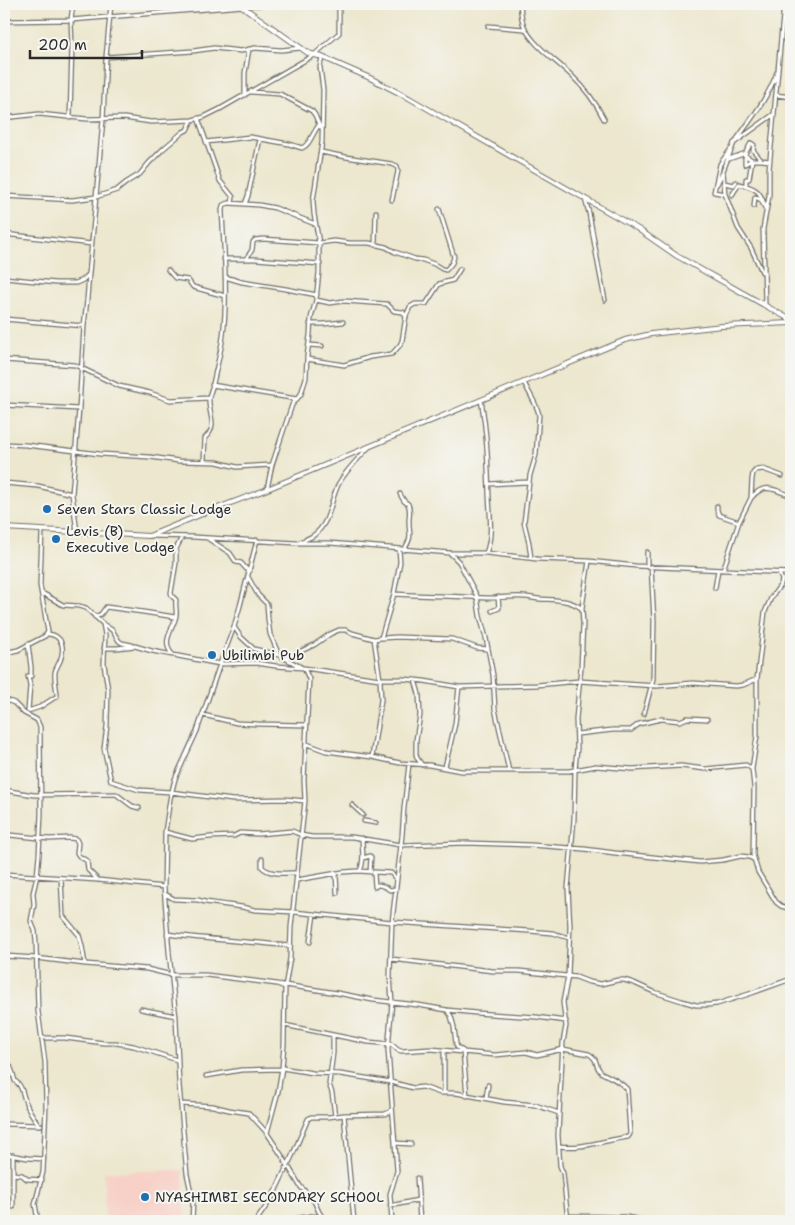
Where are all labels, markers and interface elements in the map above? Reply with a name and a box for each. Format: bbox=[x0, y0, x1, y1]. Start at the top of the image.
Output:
scale bar bbox=[30, 28, 142, 60]
text: 200 m bbox=[38, 35, 87, 55]
place label: Seven Stars Classic Lodge bbox=[57, 500, 232, 518]
marker: Seven Stars Classic Lodge bbox=[41, 503, 53, 515]
place label: Levis (B) Executive Lodge bbox=[66, 522, 175, 556]
marker: Levis (B) Executive Lodge bbox=[50, 533, 62, 545]
place label: Ubilimbi Pub bbox=[222, 646, 304, 664]
marker: Ubilimbi Pub bbox=[206, 649, 218, 661]
place label: NYASHIMBI SECONDARY SCHOOL bbox=[155, 1188, 384, 1206]
marker: NYASHIMBI SECONDARY SCHOOL bbox=[139, 1191, 151, 1203]

